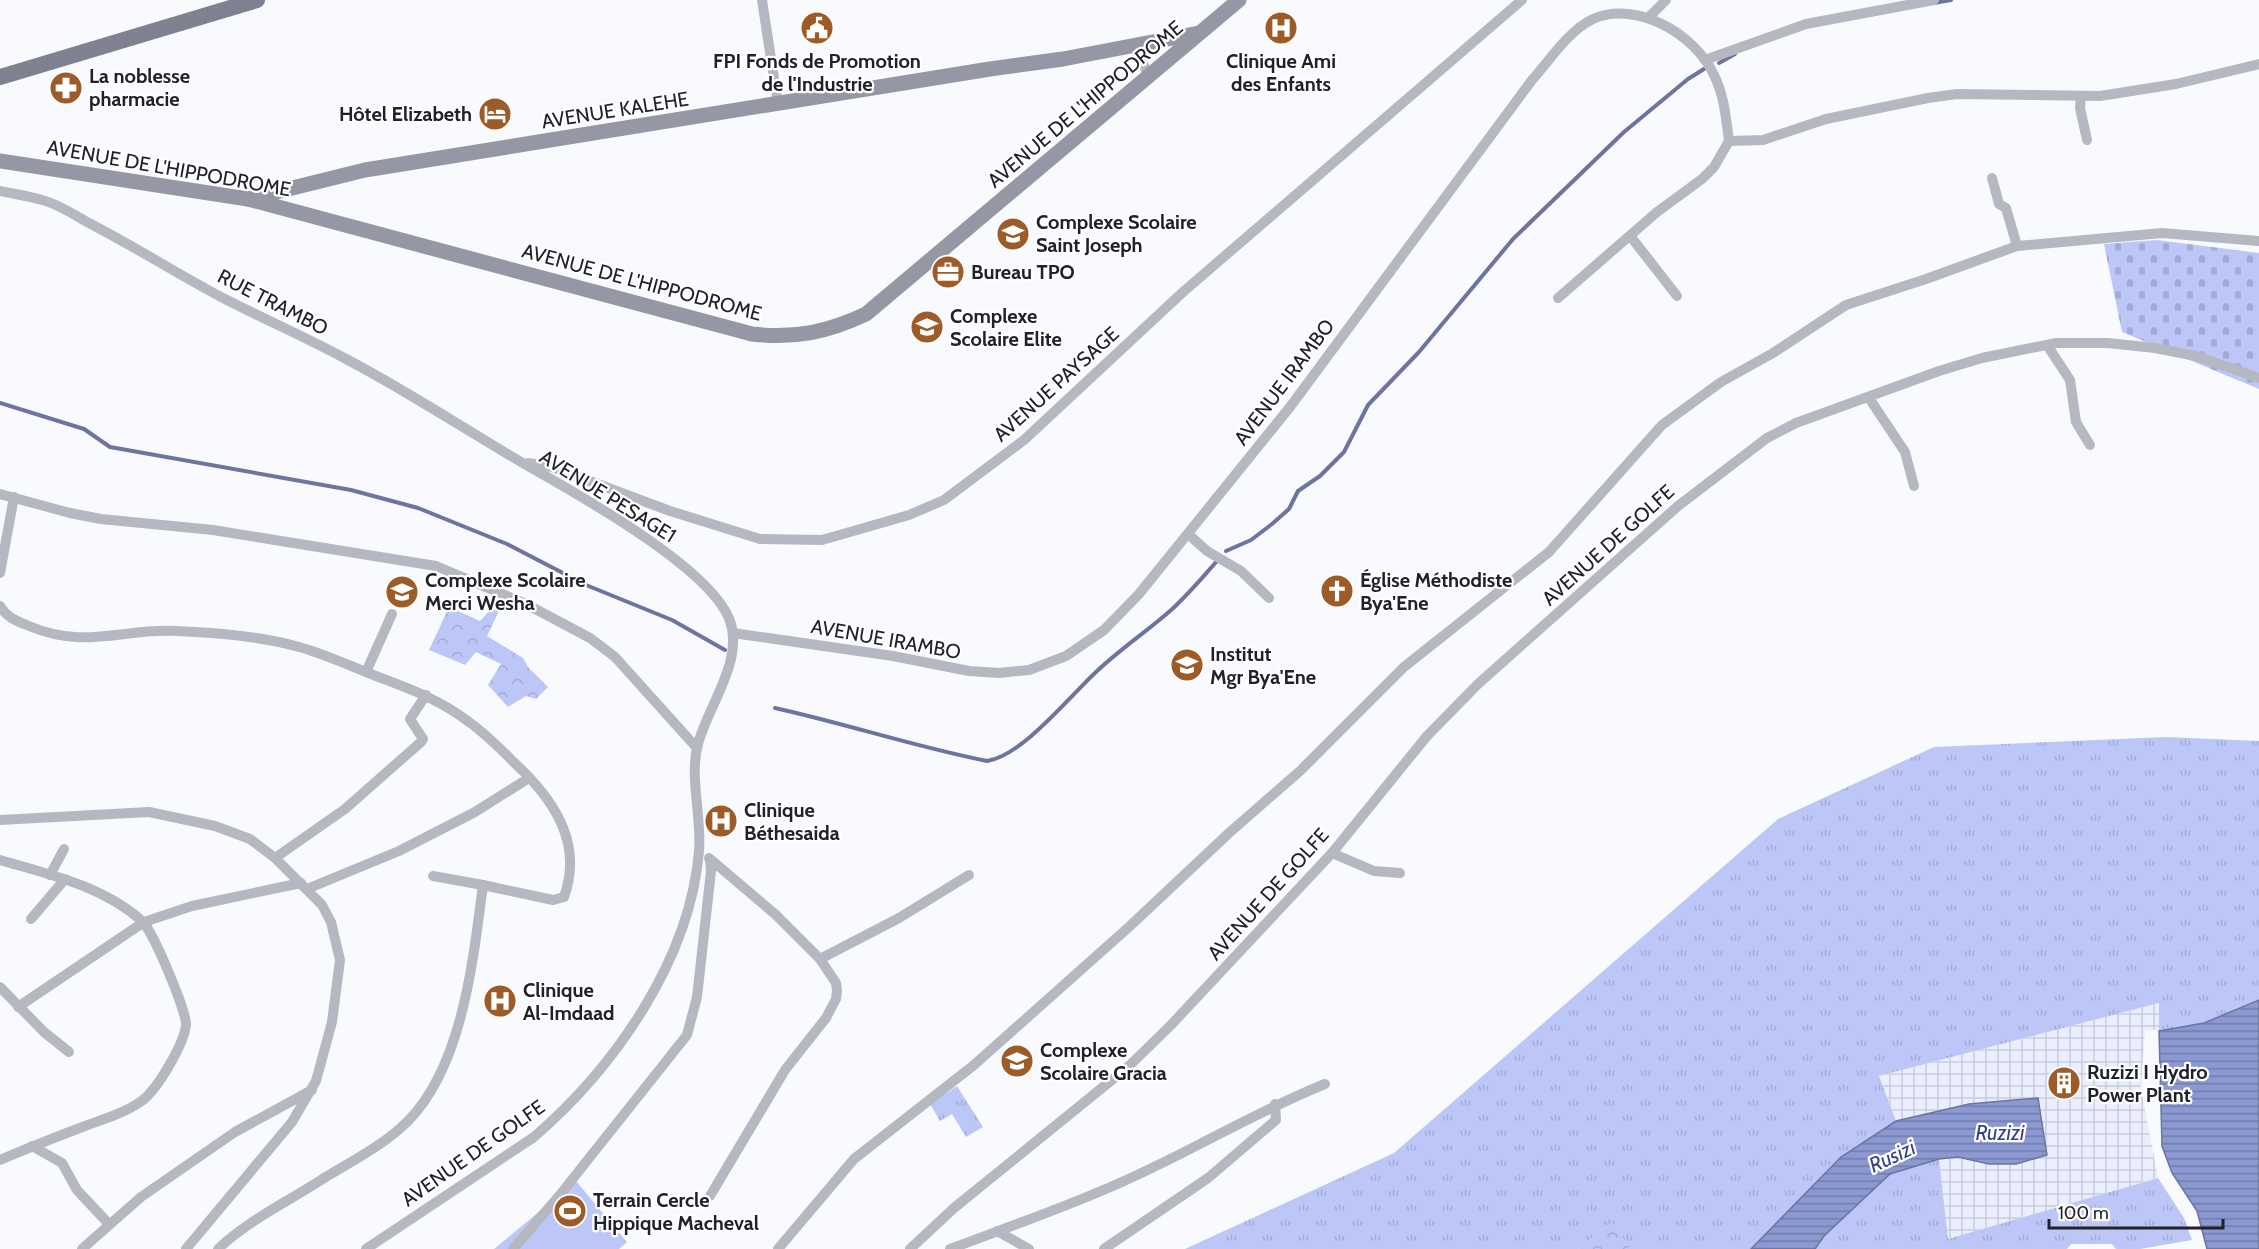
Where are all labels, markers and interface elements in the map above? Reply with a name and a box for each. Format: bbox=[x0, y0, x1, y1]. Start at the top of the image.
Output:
public building icon: FPI Fonds de Promotion de l'Industrie bbox=[799, 10, 835, 46]
hospital icon: Clinique Ami des Enfants bbox=[1263, 10, 1299, 46]
street label: AVENUE DE L'HIPPODROME bbox=[983, 15, 1187, 193]
place label: FPI Fonds de Promotion de l'Industrie bbox=[713, 49, 921, 96]
place label: Clinique Ami des Enfants bbox=[1226, 49, 1336, 96]
place label: La noblesse pharmacie bbox=[89, 64, 190, 111]
pharmacy icon: La noblesse pharmacie bbox=[48, 70, 84, 106]
street label: AVENUE KALEHE bbox=[540, 87, 690, 133]
hotel icon: Hôtel Elizabeth bbox=[477, 96, 513, 132]
place label: Hôtel Elizabeth bbox=[339, 102, 472, 126]
street label: AVENUE DE L'HIPPODROME bbox=[45, 135, 293, 201]
place label: Complexe Scolaire Saint Joseph bbox=[1036, 210, 1197, 257]
school or university icon: Complexe Scolaire Saint Joseph bbox=[995, 216, 1031, 252]
street label: AVENUE DE L'HIPPODROME bbox=[520, 238, 764, 326]
office icon: Bureau TPO bbox=[930, 254, 966, 290]
place label: Bureau TPO bbox=[971, 260, 1075, 284]
street label: RUE TRAMBO bbox=[214, 264, 332, 340]
place label: Complexe Scolaire Elite bbox=[950, 304, 1062, 351]
school or university icon: Complexe Scolaire Elite bbox=[909, 309, 945, 345]
street label: AVENUE IRAMBO bbox=[1229, 314, 1339, 450]
street label: AVENUE PAYSAGE bbox=[988, 322, 1124, 446]
street label: AVENUE PESAGE1 bbox=[535, 444, 681, 548]
street label: AVENUE DE GOLFE bbox=[1537, 479, 1679, 611]
place label: Complexe Scolaire Merci Wesha bbox=[425, 568, 586, 615]
place label: Église Méthodiste Bya'Ene bbox=[1360, 568, 1512, 615]
church icon: Église Méthodiste Bya'Ene bbox=[1319, 573, 1355, 609]
school or university icon: Complexe Scolaire Merci Wesha bbox=[384, 574, 420, 610]
street label: AVENUE IRAMBO bbox=[809, 614, 963, 664]
place label: Institut Mgr Bya'Ene bbox=[1210, 642, 1316, 689]
school or university icon: Institut Mgr Bya'Ene bbox=[1169, 647, 1205, 683]
place label: Clinique Béthesaida bbox=[744, 798, 840, 845]
hospital icon: Clinique Béthesaida bbox=[703, 803, 739, 839]
street label: AVENUE DE GOLFE bbox=[1202, 823, 1334, 965]
place label: Clinique Al-Imdaad bbox=[523, 978, 615, 1025]
hospital icon: Clinique Al-Imdaad bbox=[482, 983, 518, 1019]
place label: Complexe Scolaire Gracia bbox=[1040, 1038, 1167, 1085]
school or university icon: Complexe Scolaire Gracia bbox=[999, 1043, 1035, 1079]
place label: Ruzizi I Hydro Power Plant bbox=[2087, 1060, 2208, 1107]
building icon: Ruzizi I Hydro Power Plant bbox=[2046, 1065, 2082, 1101]
street label: AVENUE DE GOLFE bbox=[397, 1095, 549, 1211]
water label: Ruzizi bbox=[1975, 1120, 2025, 1145]
water label: Rusizi bbox=[1865, 1134, 1920, 1178]
place label: Terrain Cercle Hippique Macheval bbox=[593, 1188, 759, 1235]
scale bar bbox=[2049, 1192, 2223, 1230]
sports icon: Terrain Cercle Hippique Macheval bbox=[552, 1193, 588, 1229]
text: 100 m bbox=[2058, 1202, 2109, 1224]

